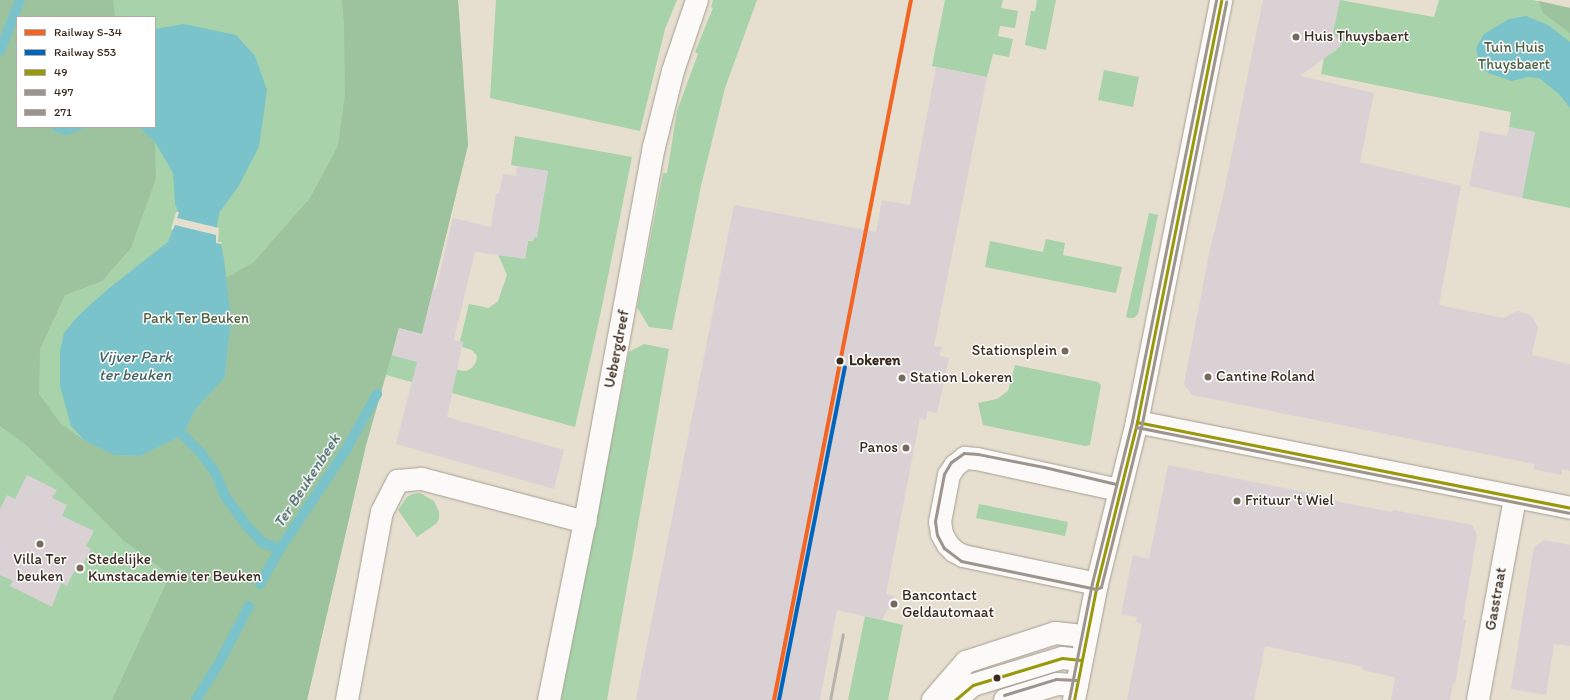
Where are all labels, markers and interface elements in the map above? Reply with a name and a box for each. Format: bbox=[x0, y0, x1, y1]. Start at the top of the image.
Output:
legend bbox=[16, 16, 156, 128]
text: Railway S-34 bbox=[54, 25, 122, 39]
place label: Huis Thuysbaert bbox=[1304, 28, 1409, 46]
marker: Huis Thuysbaert bbox=[1291, 32, 1301, 42]
park label: Tuin Huis Thuysbaert bbox=[1478, 38, 1550, 73]
text: Railway S53 bbox=[54, 45, 116, 59]
text: 49 bbox=[54, 65, 68, 79]
text: 497 bbox=[54, 85, 73, 99]
text: 271 bbox=[54, 105, 72, 119]
street label: Uebergdreef bbox=[601, 308, 633, 390]
park label: Park Ter Beuken bbox=[144, 310, 248, 328]
place label: Stationsplein bbox=[972, 342, 1057, 360]
marker: Stationsplein bbox=[1060, 346, 1070, 356]
water label: Vijver Park ter beuken bbox=[98, 347, 172, 385]
place label: Lokeren bbox=[849, 352, 901, 370]
marker: Lokeren bbox=[834, 355, 846, 367]
place label: Cantine Roland bbox=[1216, 368, 1315, 386]
place label: Station Lokeren bbox=[910, 369, 1012, 387]
marker: Cantine Roland bbox=[1203, 372, 1213, 382]
marker: Station Lokeren bbox=[897, 373, 907, 383]
water label: Ter Beukenbeek bbox=[270, 430, 344, 532]
place label: Panos bbox=[859, 439, 898, 457]
marker: Panos bbox=[901, 443, 911, 453]
place label: Frituur 't Wiel bbox=[1245, 492, 1334, 510]
marker: Frituur 't Wiel bbox=[1232, 496, 1242, 506]
marker: Villa Ter beuken bbox=[35, 539, 45, 549]
place label: Villa Ter beuken bbox=[14, 550, 66, 585]
place label: Stedelijke Kunstacademie ter Beuken bbox=[88, 550, 261, 585]
marker: Stedelijke Kunstacademie ter Beuken bbox=[75, 563, 85, 573]
street label: Gasstraat bbox=[1482, 566, 1510, 632]
place label: Bancontact Geldautomaat bbox=[902, 586, 994, 621]
marker: Bancontact Geldautomaat bbox=[889, 599, 899, 609]
unlabelled marker bbox=[992, 673, 1002, 683]

